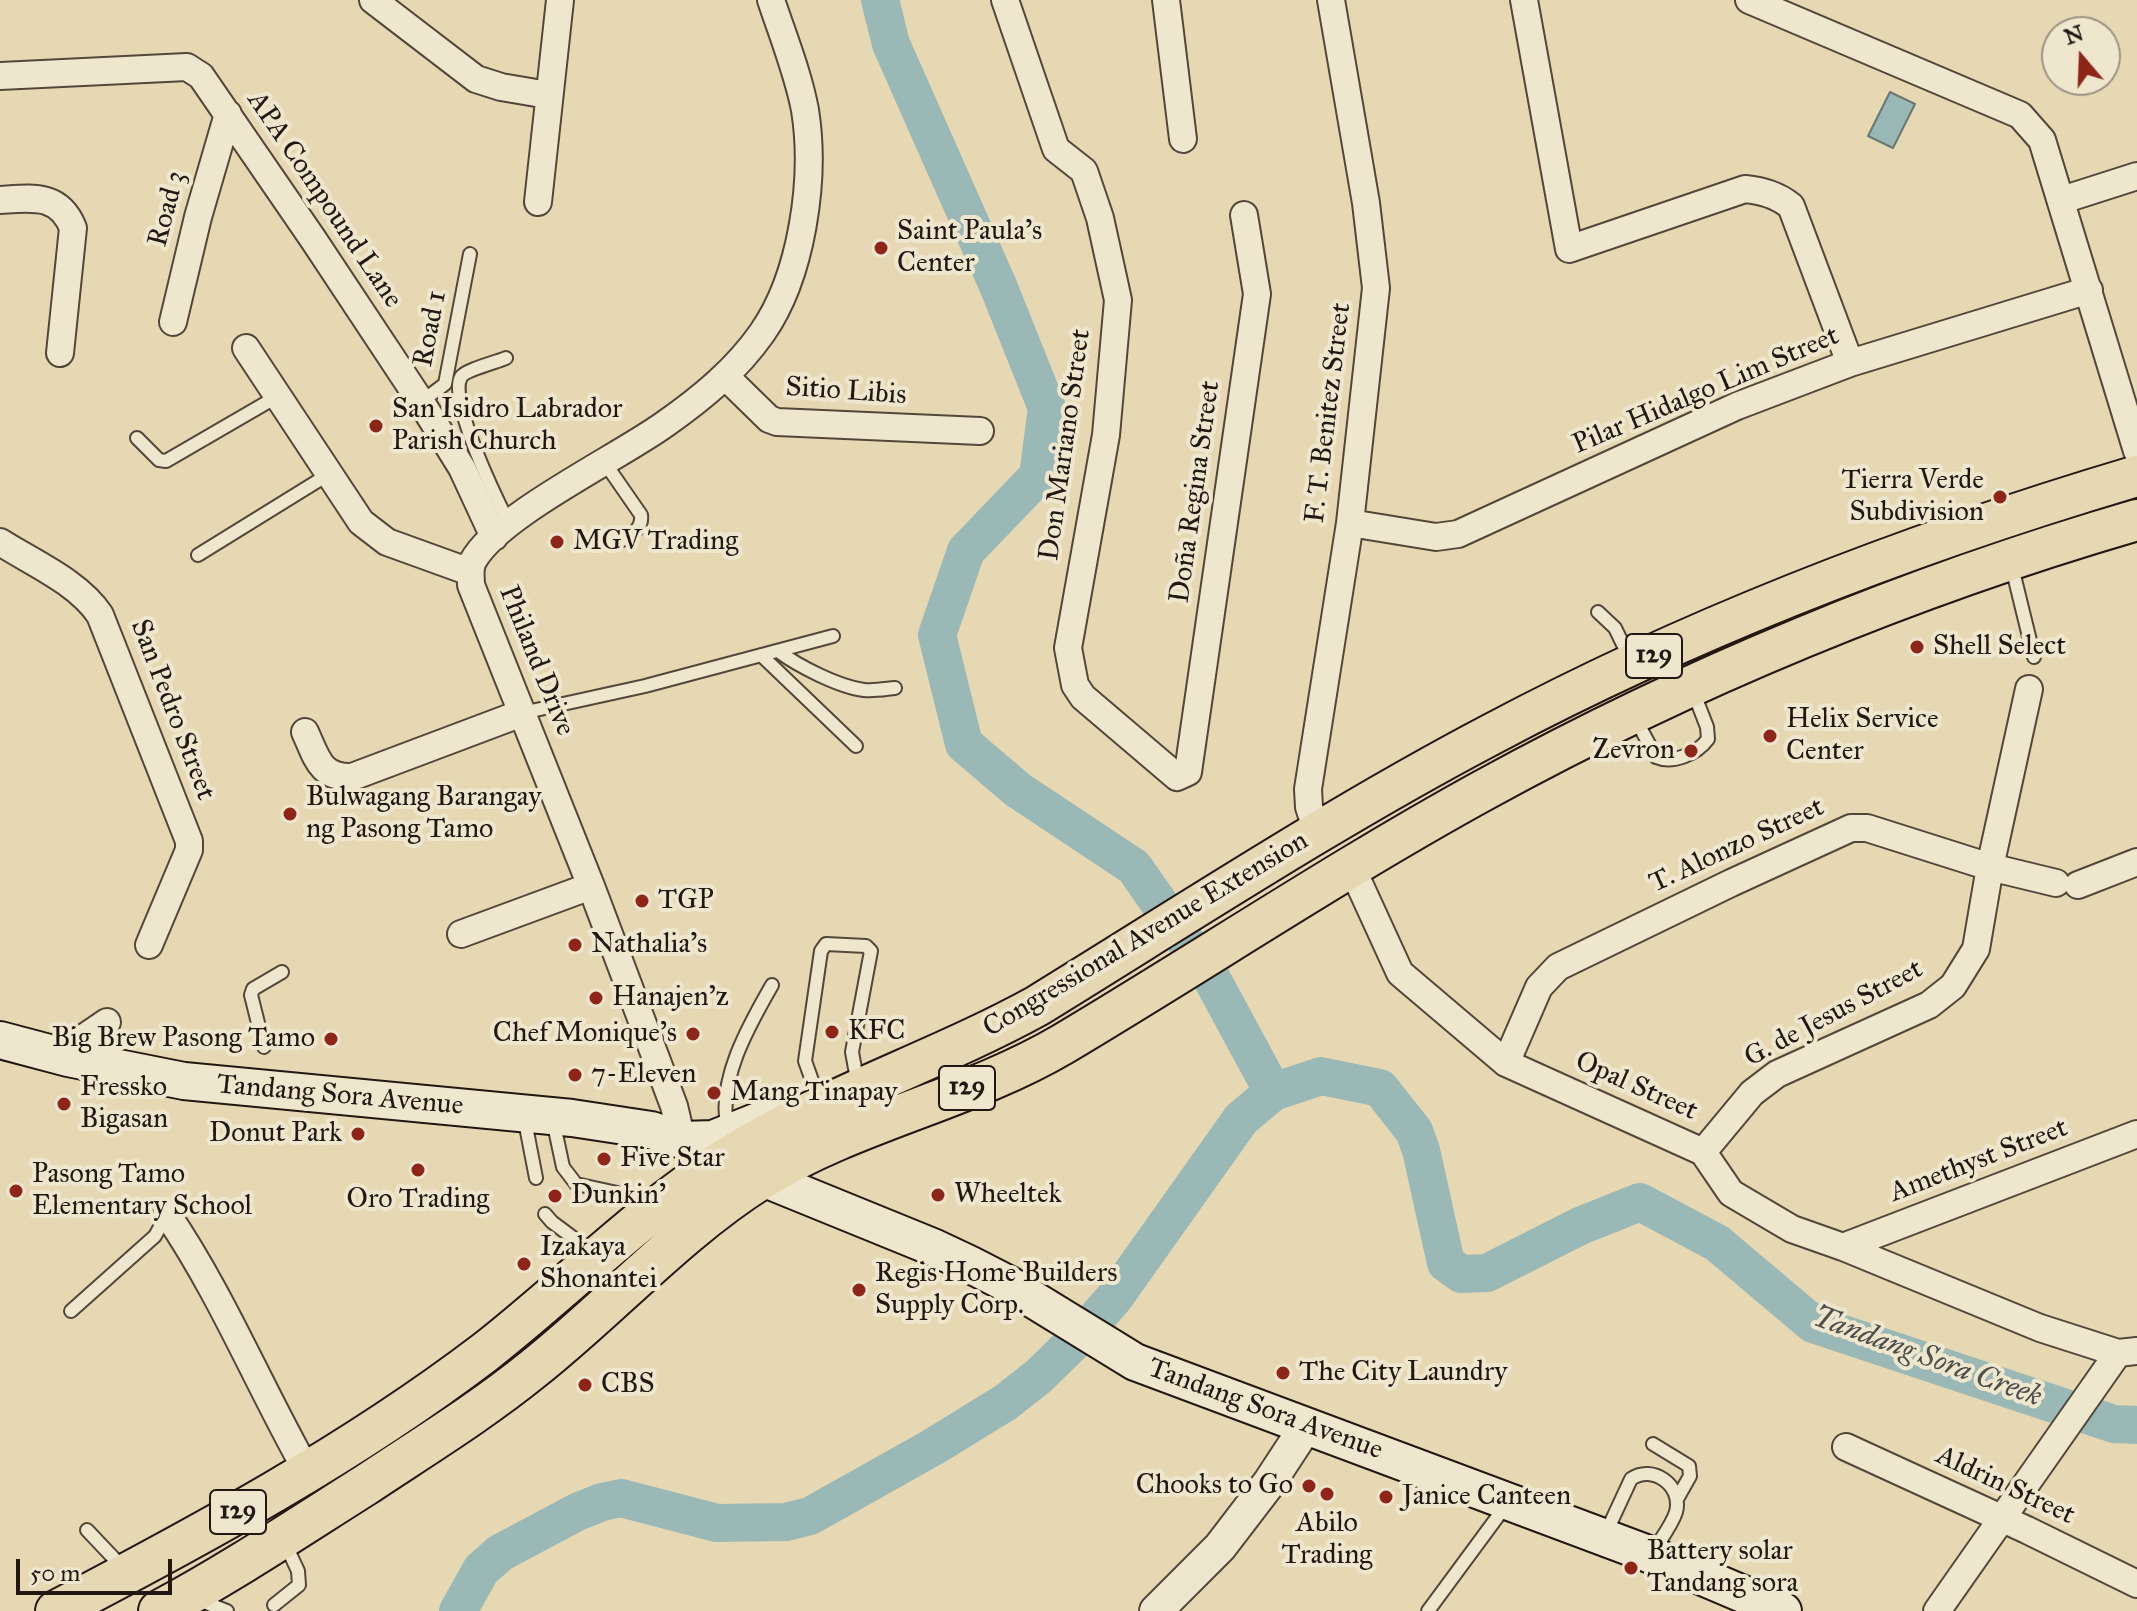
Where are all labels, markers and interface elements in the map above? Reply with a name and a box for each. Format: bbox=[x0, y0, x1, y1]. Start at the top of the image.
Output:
north arrow bbox=[2041, 16, 2121, 96]
text: N bbox=[2060, 19, 2087, 51]
street label: APA Compound Lane bbox=[239, 85, 409, 315]
street label: Road 3 bbox=[142, 168, 194, 250]
place label: Saint Paula's Center bbox=[897, 215, 1042, 281]
marker: Saint Paula's Center bbox=[872, 239, 890, 257]
street label: Road 1 bbox=[407, 288, 455, 370]
street label: F. T. Benitez Street bbox=[1299, 301, 1359, 525]
street label: Pilar Hidalgo Lim Street bbox=[1568, 320, 1844, 462]
street label: Don Mariano Street bbox=[1033, 327, 1099, 563]
street label: Sitio Libis bbox=[784, 371, 908, 413]
street label: Doña Regina Street bbox=[1164, 379, 1228, 605]
place label: San Isidro Labrador Parish Church bbox=[392, 393, 623, 459]
marker: San Isidro Labrador Parish Church bbox=[367, 417, 385, 435]
place label: Tierra Verde Subdivision bbox=[1841, 464, 1984, 530]
marker: Tierra Verde Subdivision bbox=[1991, 488, 2009, 506]
place label: MGV Trading bbox=[573, 525, 738, 559]
marker: MGV Trading bbox=[548, 533, 566, 551]
street label: Philand Drive bbox=[491, 581, 581, 741]
street label: San Pedro Street bbox=[122, 615, 222, 805]
place label: Shell Select bbox=[1933, 630, 2066, 664]
road number: 129 bbox=[1626, 634, 1682, 678]
marker: Shell Select bbox=[1908, 638, 1926, 656]
place label: Helix Service Center bbox=[1786, 703, 1939, 769]
marker: Helix Service Center bbox=[1761, 727, 1779, 745]
place label: Zevron bbox=[1593, 734, 1675, 768]
marker: Zevron bbox=[1682, 742, 1700, 760]
place label: Bulwagang Barangay ng Pasong Tamo bbox=[306, 781, 541, 847]
street label: T. Alonzo Street bbox=[1644, 791, 1830, 901]
marker: Bulwagang Barangay ng Pasong Tamo bbox=[281, 805, 299, 823]
street label: Congressional Avenue Extension bbox=[977, 825, 1315, 1045]
place label: TGP bbox=[658, 884, 714, 918]
marker: TGP bbox=[633, 892, 651, 910]
place label: Nathalia's bbox=[591, 928, 707, 962]
marker: Nathalia's bbox=[566, 936, 584, 954]
street label: G. de Jesus Street bbox=[1739, 953, 1929, 1075]
place label: Hanajen'z bbox=[612, 981, 729, 1015]
marker: Hanajen'z bbox=[587, 989, 605, 1007]
place label: KFC bbox=[848, 1015, 905, 1049]
place label: Chef Monique's bbox=[493, 1017, 677, 1051]
place label: Big Brew Pasong Tamo bbox=[52, 1022, 315, 1056]
marker: KFC bbox=[823, 1023, 841, 1041]
marker: Chef Monique's bbox=[684, 1025, 702, 1043]
marker: Big Brew Pasong Tamo bbox=[322, 1030, 340, 1048]
street label: Opal Street bbox=[1570, 1045, 1702, 1129]
place label: 7-Eleven bbox=[591, 1058, 696, 1092]
marker: 7-Eleven bbox=[566, 1066, 584, 1084]
road number: 129 bbox=[939, 1066, 995, 1110]
street label: Tandang Sora Avenue bbox=[215, 1068, 465, 1124]
place label: Fressko Bigasan bbox=[80, 1071, 168, 1137]
place label: Mang Tinapay bbox=[730, 1076, 897, 1110]
marker: Mang Tinapay bbox=[705, 1084, 723, 1102]
marker: Fressko Bigasan bbox=[55, 1095, 73, 1113]
street label: Amethyst Street bbox=[1885, 1112, 2073, 1210]
place label: Donut Park bbox=[209, 1117, 342, 1151]
marker: Donut Park bbox=[349, 1125, 367, 1143]
place label: Five Star bbox=[620, 1142, 725, 1176]
marker: Five Star bbox=[595, 1150, 613, 1168]
place label: Pasong Tamo Elementary School bbox=[32, 1158, 252, 1224]
marker: Oro Trading bbox=[409, 1161, 427, 1179]
place label: Wheeltek bbox=[954, 1178, 1062, 1212]
place label: Dunkin' bbox=[571, 1179, 666, 1213]
marker: Pasong Tamo Elementary School bbox=[7, 1182, 25, 1200]
place label: Oro Trading bbox=[347, 1183, 489, 1217]
marker: Wheeltek bbox=[929, 1186, 947, 1204]
marker: Dunkin' bbox=[546, 1187, 564, 1205]
place label: Izakaya Shonantei bbox=[540, 1231, 657, 1297]
marker: Izakaya Shonantei bbox=[515, 1255, 533, 1273]
place label: Regis Home Builders Supply Corp. bbox=[875, 1257, 1117, 1323]
marker: Regis Home Builders Supply Corp. bbox=[850, 1281, 868, 1299]
water label: Tandang Sora Creek bbox=[1808, 1300, 2046, 1416]
street label: Tandang Sora Avenue bbox=[1143, 1352, 1387, 1468]
place label: The City Laundry bbox=[1299, 1356, 1507, 1390]
marker: The City Laundry bbox=[1274, 1364, 1292, 1382]
place label: CBS bbox=[601, 1368, 655, 1402]
marker: CBS bbox=[576, 1376, 594, 1394]
street label: Aldrin Street bbox=[1930, 1439, 2080, 1533]
place label: Chooks to Go bbox=[1136, 1469, 1293, 1503]
marker: Chooks to Go bbox=[1300, 1477, 1318, 1495]
place label: Janice Canteen bbox=[1402, 1480, 1571, 1514]
marker: Abilo Trading bbox=[1318, 1485, 1336, 1503]
marker: Janice Canteen bbox=[1377, 1488, 1395, 1506]
road number: 129 bbox=[210, 1490, 266, 1534]
place label: Abilo Trading bbox=[1282, 1507, 1372, 1573]
place label: Battery solar Tandang sora bbox=[1647, 1535, 1798, 1601]
scale bar bbox=[20, 1543, 176, 1593]
text: 50 m bbox=[30, 1558, 80, 1588]
marker: Battery solar Tandang sora bbox=[1622, 1559, 1640, 1577]

